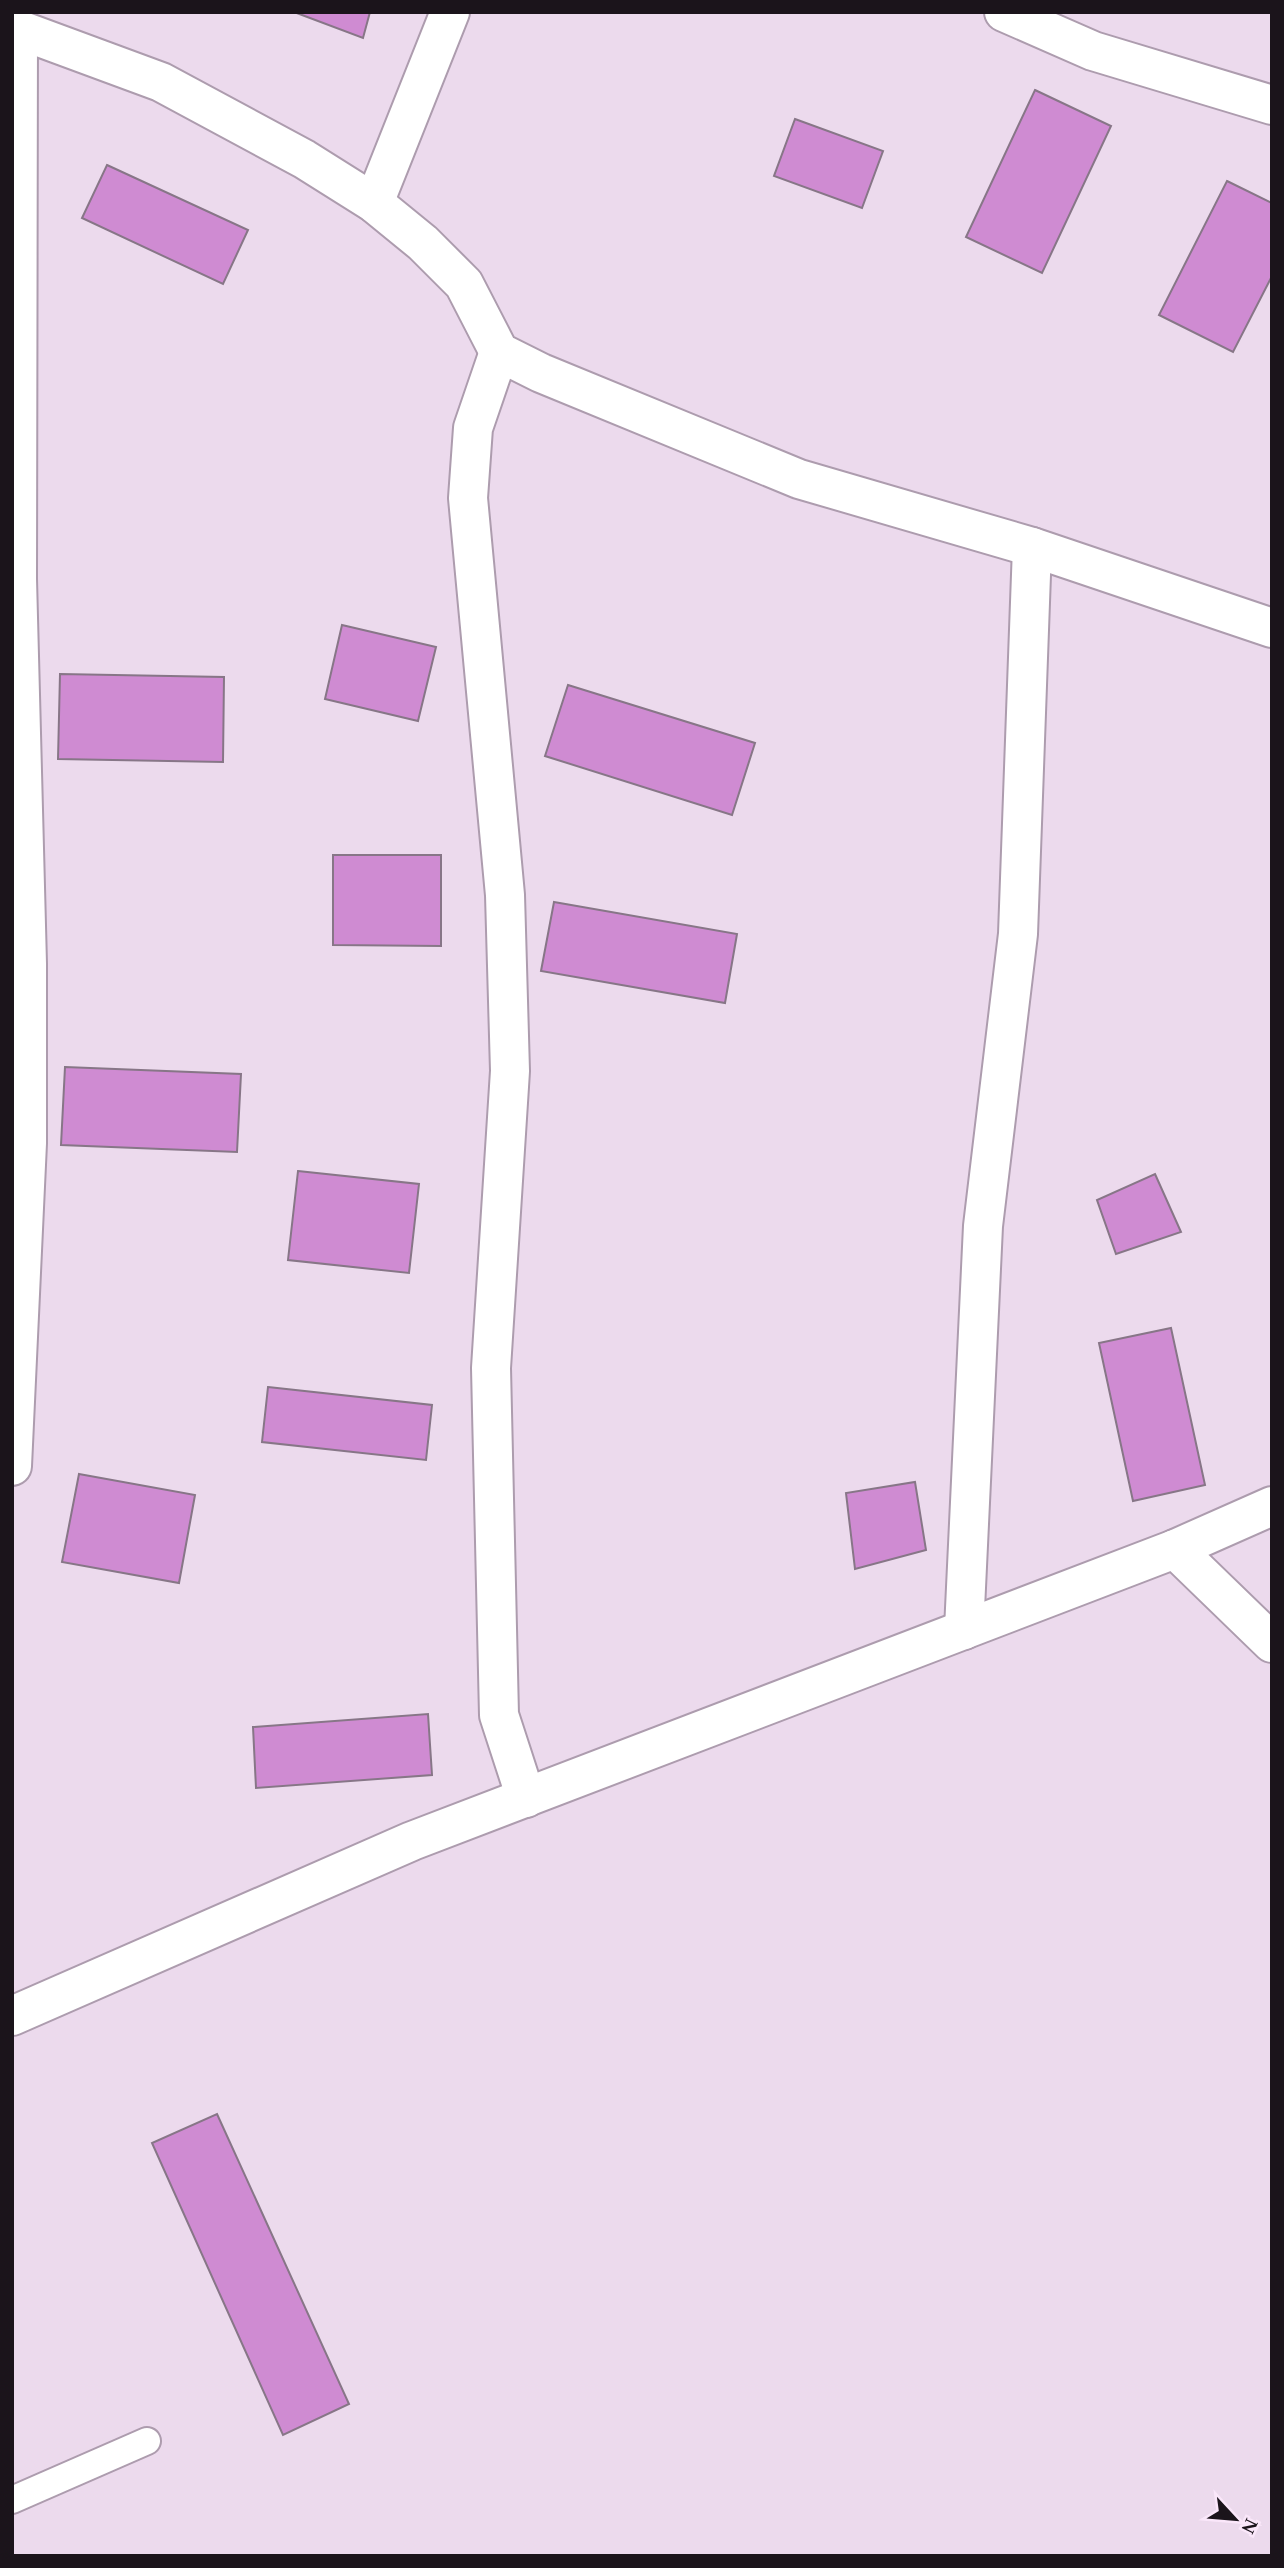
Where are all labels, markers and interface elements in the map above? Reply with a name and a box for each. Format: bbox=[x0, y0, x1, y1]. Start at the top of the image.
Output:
north arrow bbox=[1200, 2484, 1270, 2554]
text: N bbox=[1237, 2515, 1262, 2537]

